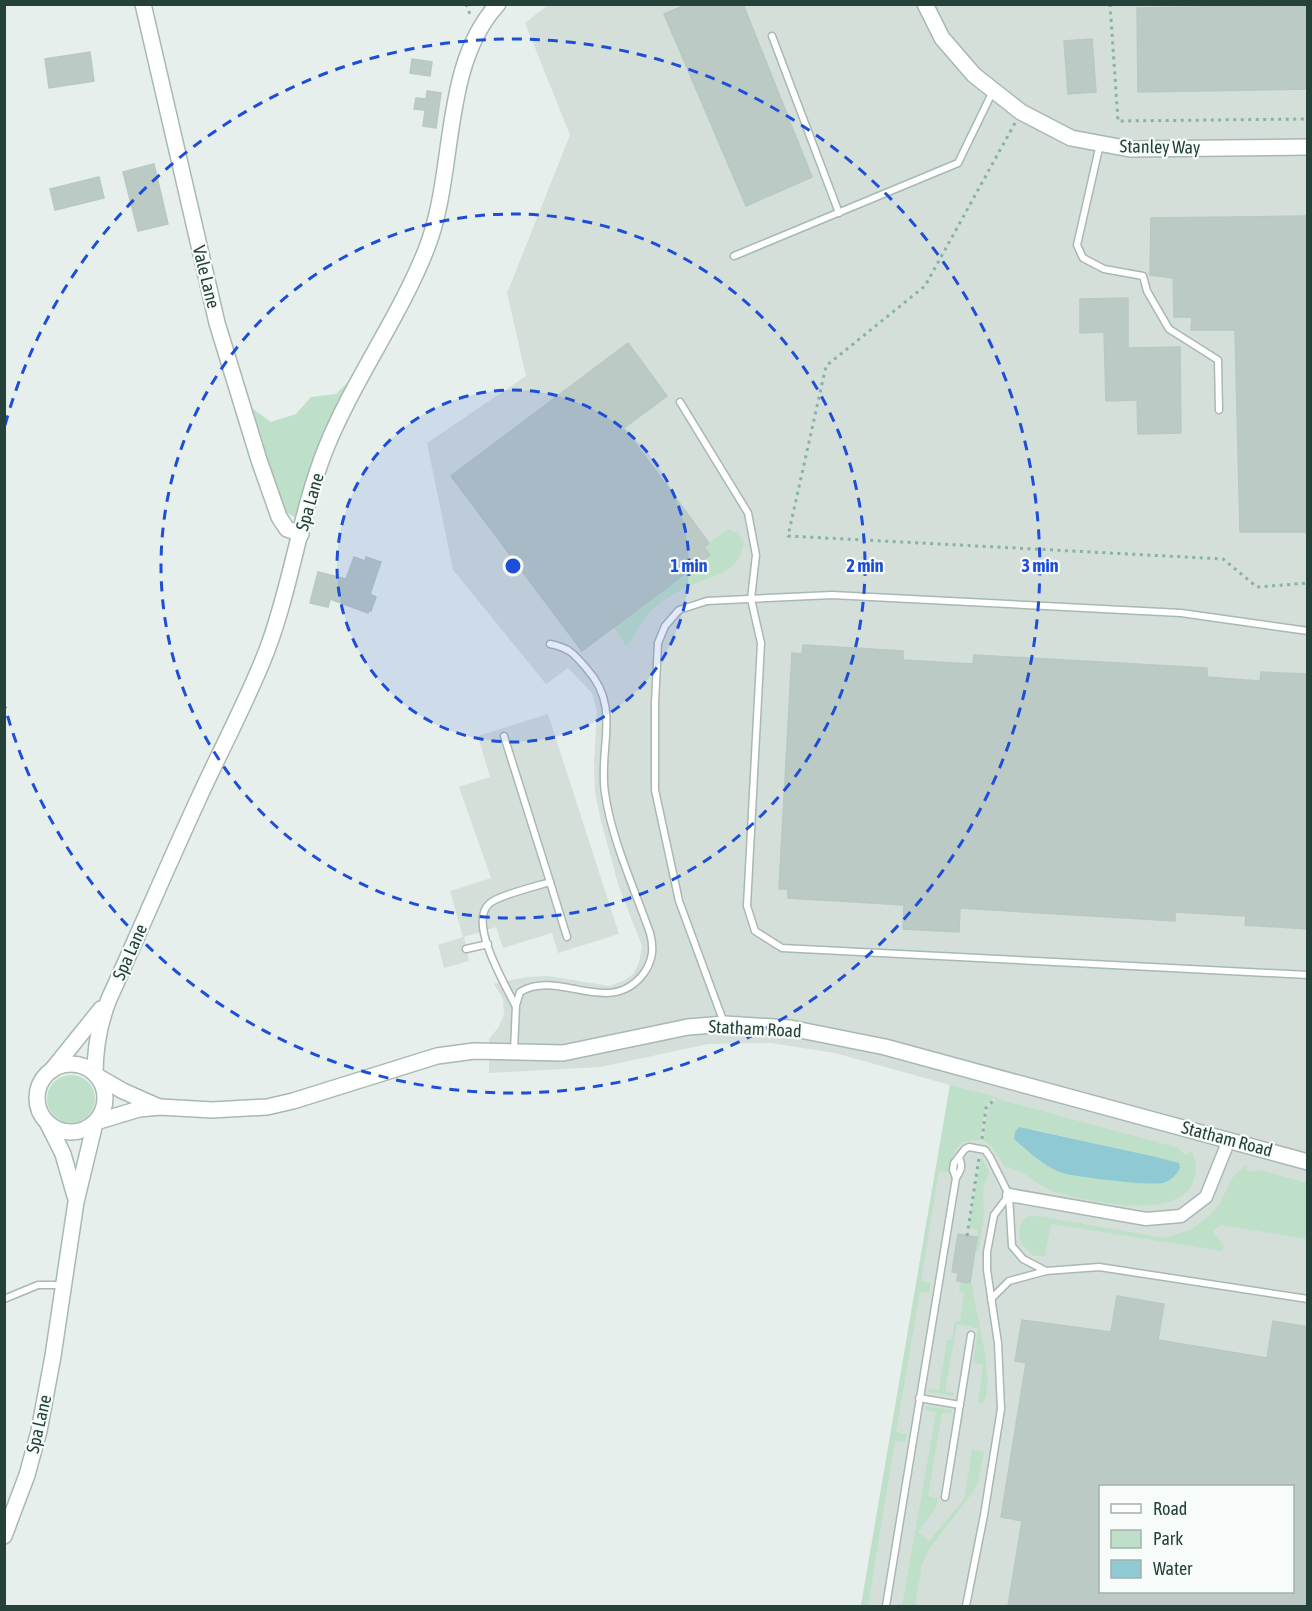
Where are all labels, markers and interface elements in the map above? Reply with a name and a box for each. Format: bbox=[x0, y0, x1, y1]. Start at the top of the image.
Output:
street label: Stanley Way bbox=[1120, 135, 1200, 158]
street label: Vale Lane bbox=[189, 243, 224, 311]
street label: Spa Lane bbox=[291, 471, 328, 533]
text: 1 min bbox=[671, 555, 708, 576]
text: 2 min bbox=[847, 555, 884, 576]
text: 3 min bbox=[1022, 555, 1059, 576]
centre of rings bbox=[503, 556, 523, 576]
street label: Spa Lane bbox=[108, 920, 151, 983]
street label: Statham Road bbox=[708, 1016, 802, 1041]
street label: Statham Road bbox=[1179, 1116, 1275, 1161]
street label: Spa Lane bbox=[22, 1393, 55, 1455]
legend bbox=[1099, 1485, 1294, 1593]
text: Road bbox=[1153, 1498, 1187, 1519]
text: Park bbox=[1153, 1528, 1183, 1549]
text: Water bbox=[1153, 1558, 1193, 1579]

